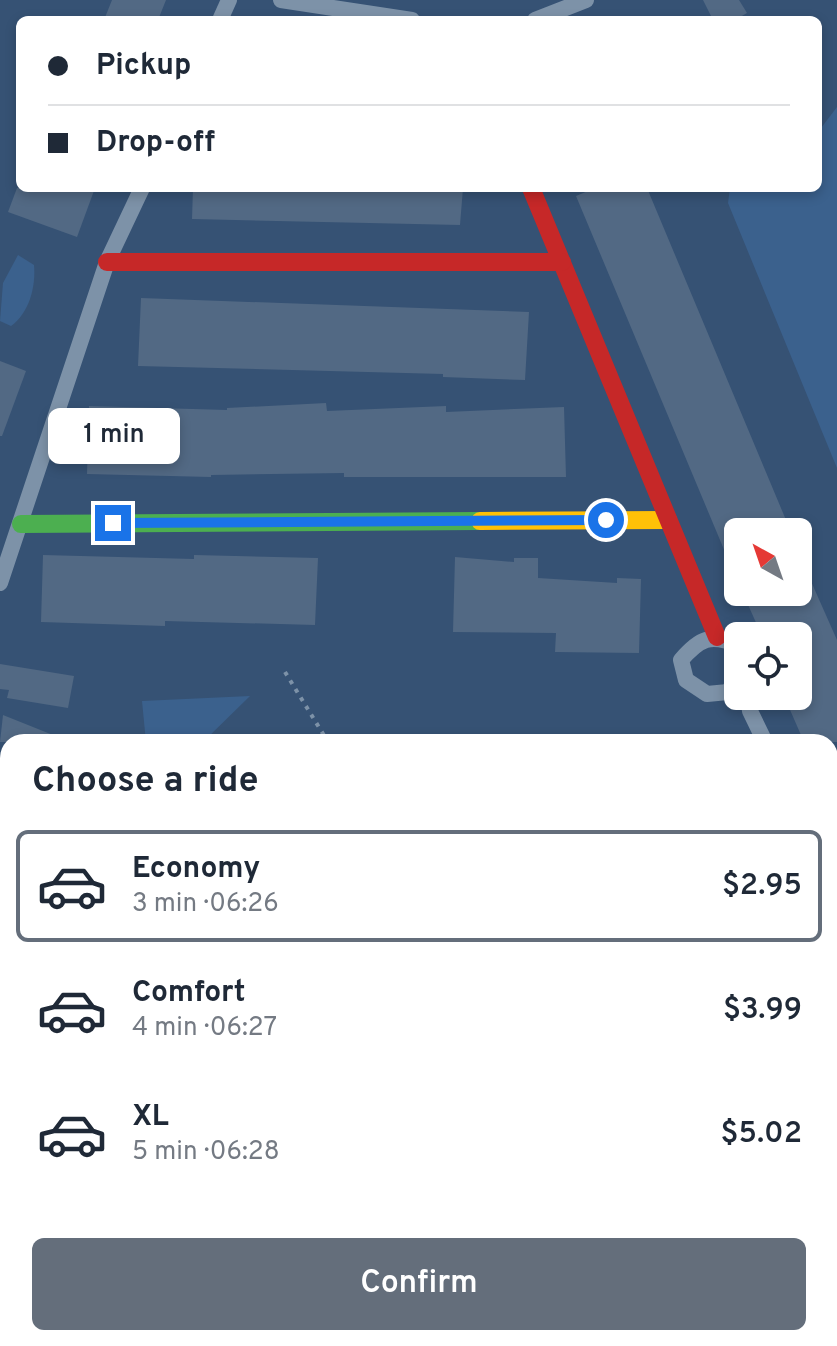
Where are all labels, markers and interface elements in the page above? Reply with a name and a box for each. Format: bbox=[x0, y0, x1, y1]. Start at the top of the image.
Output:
text: Pickup bbox=[96, 48, 191, 85]
text: Drop-off bbox=[96, 125, 215, 162]
callout: 1 min bbox=[47, 407, 179, 463]
text: 1 min bbox=[83, 419, 145, 452]
route start bbox=[588, 502, 624, 538]
route end bbox=[95, 505, 131, 541]
north arrow bbox=[724, 518, 812, 606]
map controls bbox=[724, 518, 812, 710]
button: locate bbox=[724, 622, 812, 710]
text: Choose a ride bbox=[32, 759, 258, 805]
icon: car bbox=[36, 850, 108, 922]
text: Economy bbox=[132, 851, 260, 888]
text: $2.95 bbox=[722, 868, 802, 905]
text: 3 min · 06:26 bbox=[132, 888, 279, 921]
icon: car bbox=[36, 974, 108, 1046]
text: Comfort bbox=[132, 975, 245, 1012]
text: $3.99 bbox=[723, 992, 802, 1029]
text: 4 min · 06:27 bbox=[132, 1012, 277, 1045]
icon: car bbox=[36, 1098, 108, 1170]
text: XL bbox=[132, 1099, 169, 1136]
text: $5.02 bbox=[721, 1116, 802, 1153]
text: 5 min · 06:28 bbox=[132, 1136, 280, 1169]
button: Confirm bbox=[32, 1238, 806, 1330]

